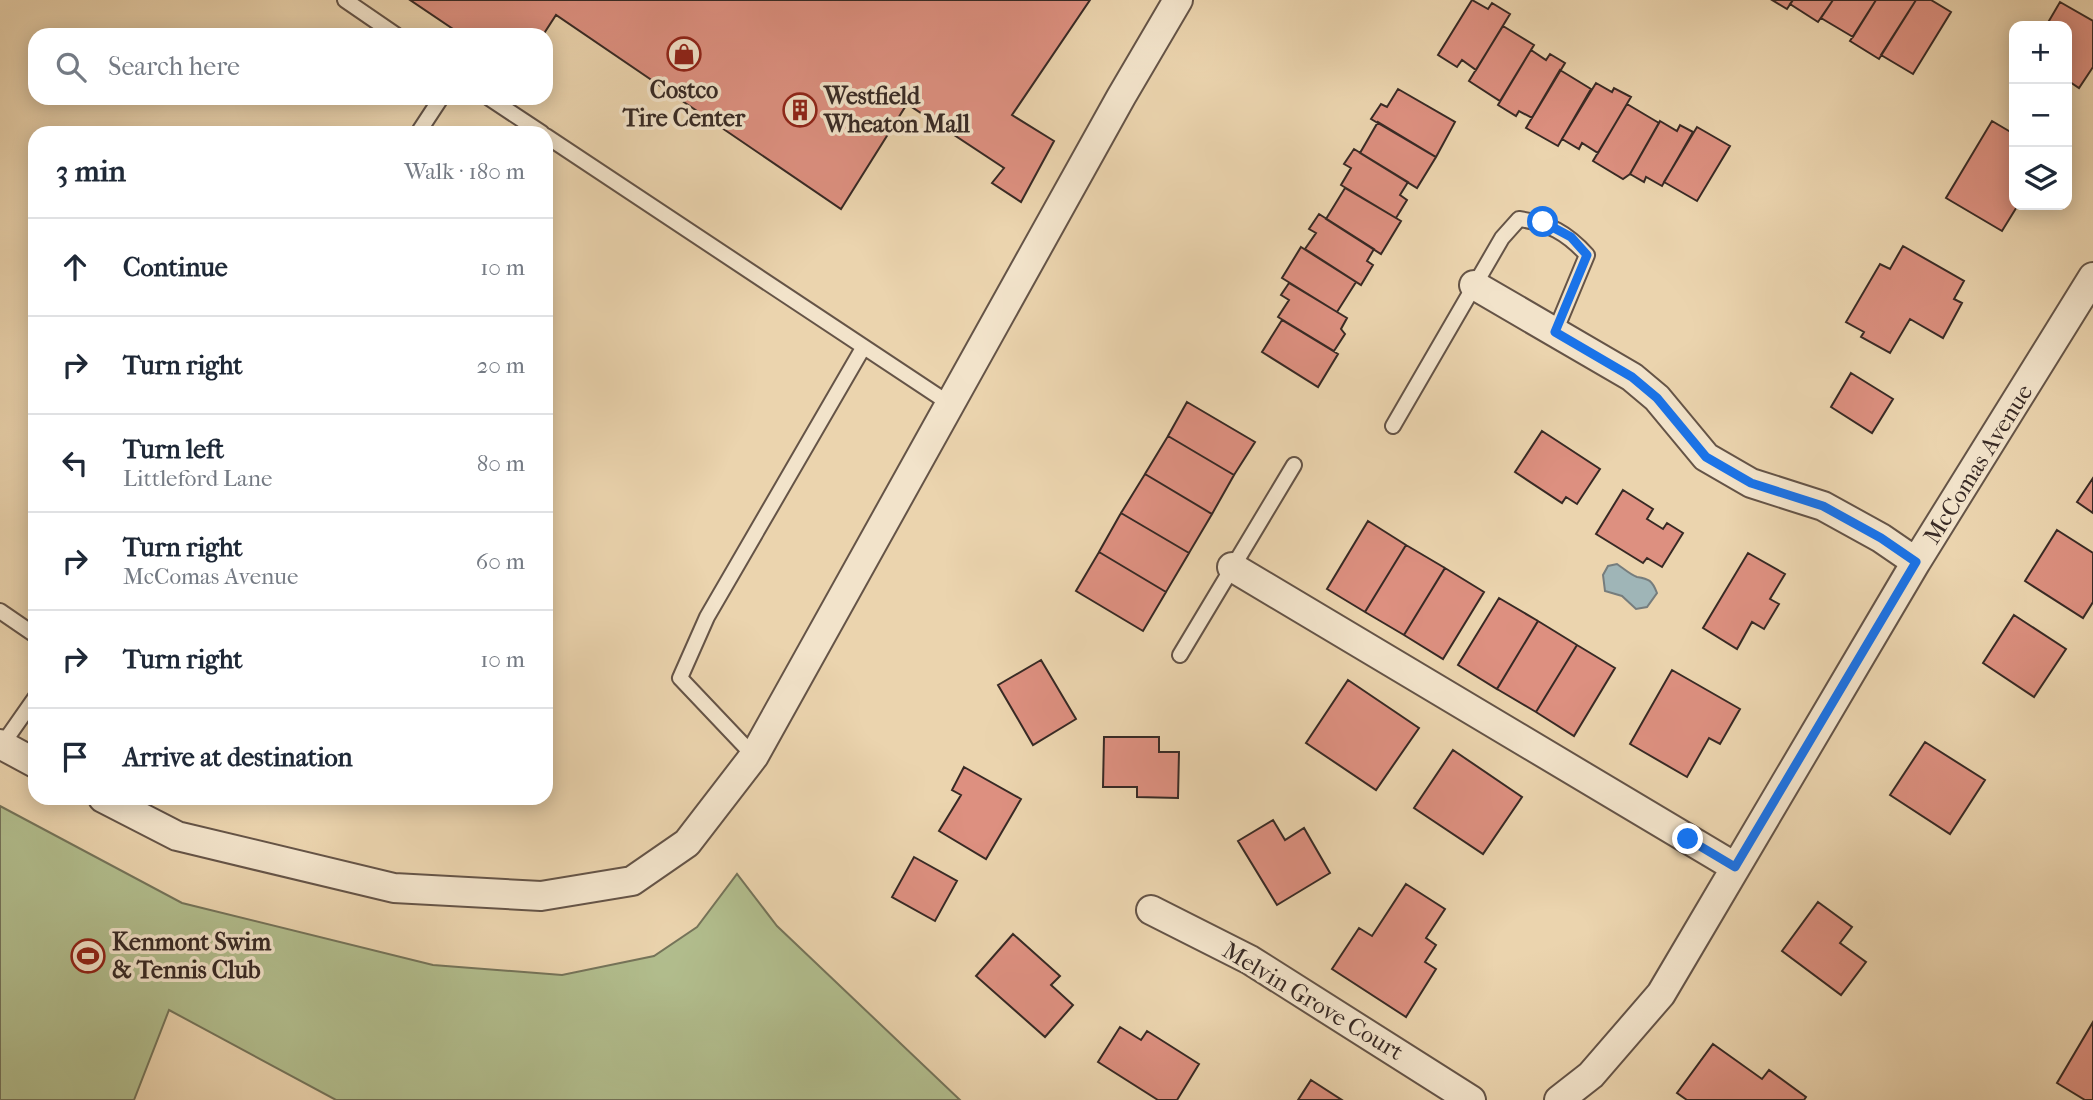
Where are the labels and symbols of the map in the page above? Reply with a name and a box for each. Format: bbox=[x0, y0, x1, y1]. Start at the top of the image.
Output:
shop icon: Costco Tire Center bbox=[665, 35, 703, 73]
place label: Costco Tire Center bbox=[622, 76, 746, 132]
place label: Westfield Wheaton Mall bbox=[823, 82, 970, 138]
building icon: Westfield Wheaton Mall bbox=[781, 91, 819, 129]
route start bbox=[1527, 206, 1558, 237]
street label: McComas Avenue bbox=[1918, 379, 2038, 549]
route end bbox=[1672, 823, 1703, 854]
place label: Kenmont Swim & Tennis Club bbox=[112, 928, 272, 984]
street label: Melvin Grove Court bbox=[1218, 936, 1409, 1066]
sports icon: Kenmont Swim & Tennis Club bbox=[69, 937, 107, 975]

